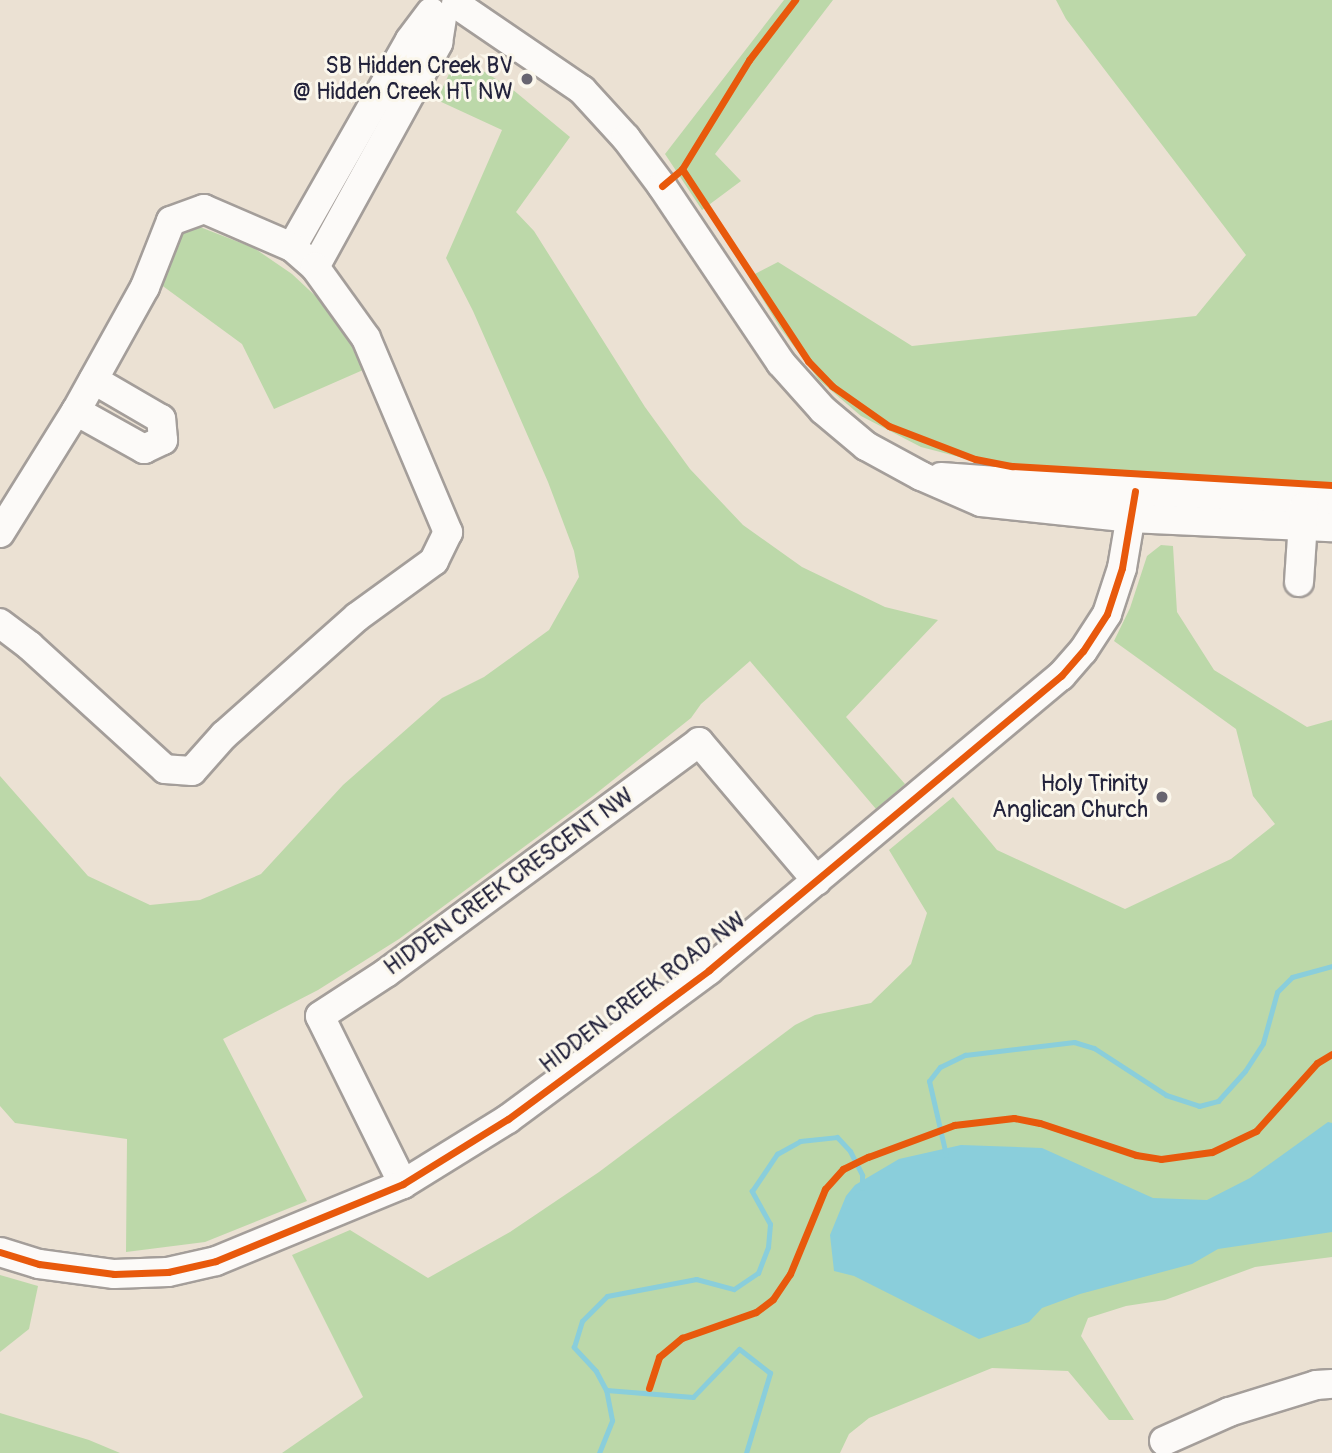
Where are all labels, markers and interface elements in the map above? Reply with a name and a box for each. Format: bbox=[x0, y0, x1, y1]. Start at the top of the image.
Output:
place label: SB Hidden Creek BV @ Hidden Creek HT NW bbox=[293, 52, 513, 106]
marker: SB Hidden Creek BV @ Hidden Creek HT NW bbox=[519, 71, 535, 87]
place label: Holy Trinity Anglican Church bbox=[992, 770, 1148, 824]
street label: HIDDEN CREEK CRESCENT NW bbox=[379, 782, 639, 982]
marker: Holy Trinity Anglican Church bbox=[1154, 789, 1170, 805]
street label: HIDDEN CREEK ROAD NW bbox=[535, 907, 751, 1079]

